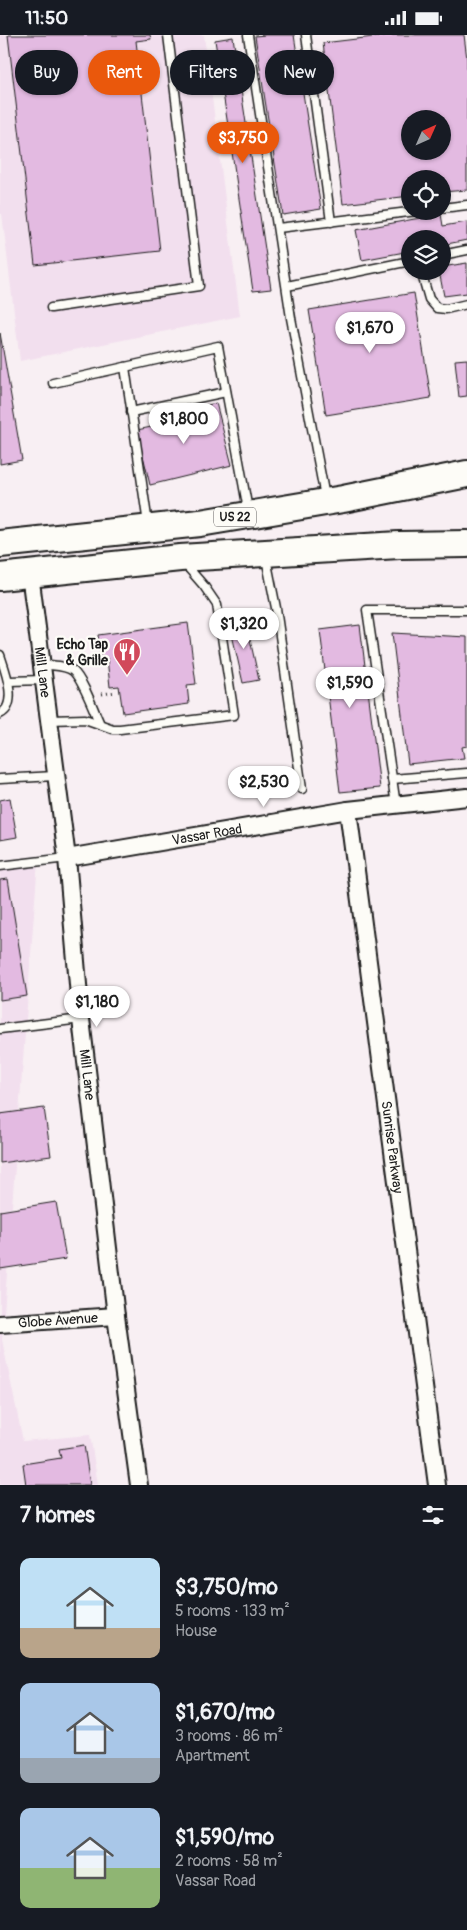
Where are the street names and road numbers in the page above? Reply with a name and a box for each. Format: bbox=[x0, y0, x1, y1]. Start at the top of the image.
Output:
road number: US 22 bbox=[214, 507, 256, 527]
street label: Mill Lane bbox=[31, 646, 54, 699]
street label: Vassar Road bbox=[171, 820, 244, 849]
street label: Mill Lane bbox=[76, 1048, 99, 1101]
street label: Sunrise Parkway bbox=[377, 1100, 406, 1195]
street label: Globe Avenue bbox=[17, 1309, 98, 1332]

